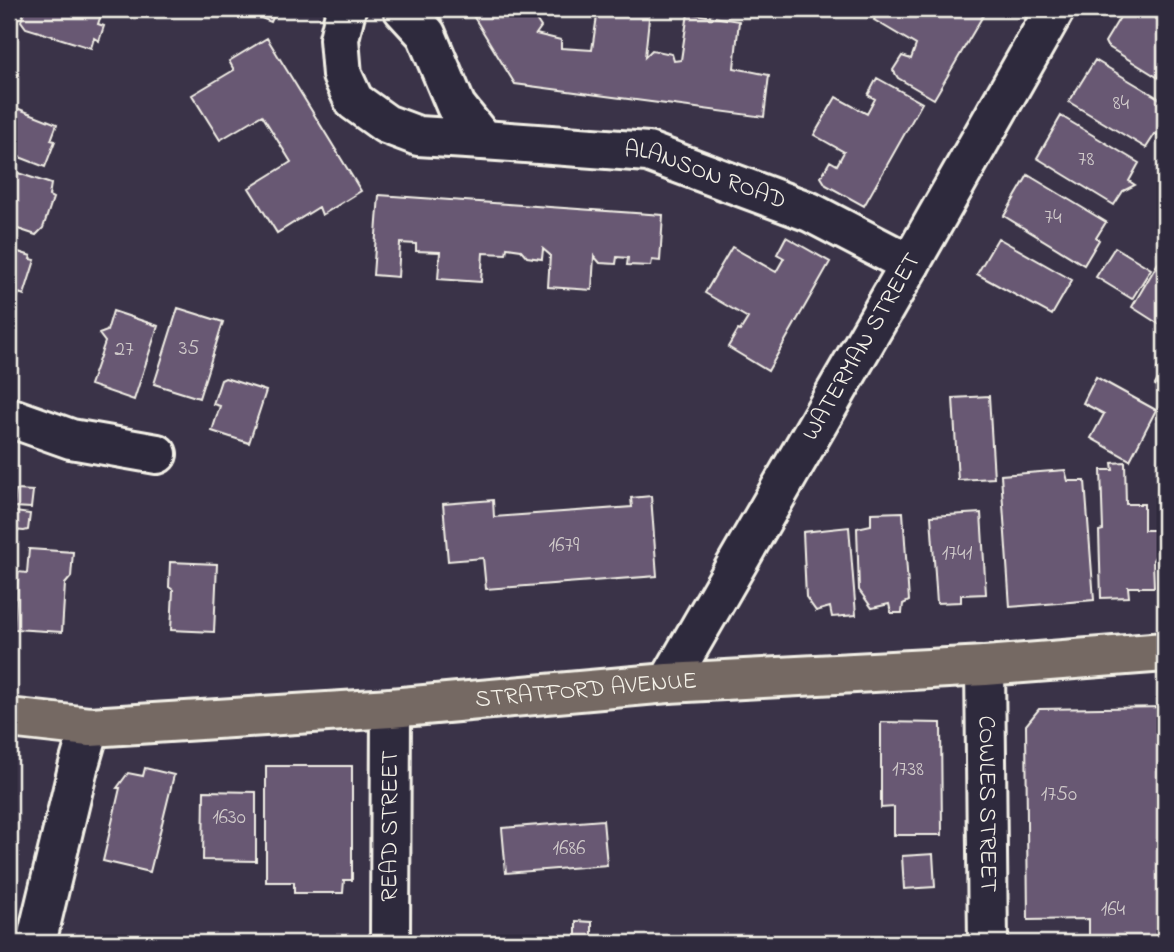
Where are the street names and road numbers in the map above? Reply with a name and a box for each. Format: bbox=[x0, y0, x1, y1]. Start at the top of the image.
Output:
street label: ALANSON ROAD bbox=[623, 133, 791, 219]
street label: WATERMAN STREET bbox=[794, 246, 930, 448]
street label: STRATFORD AVENUE bbox=[474, 664, 698, 718]
street label: COWLES STREET bbox=[968, 715, 1005, 893]
street label: READ STREET bbox=[373, 750, 408, 902]

